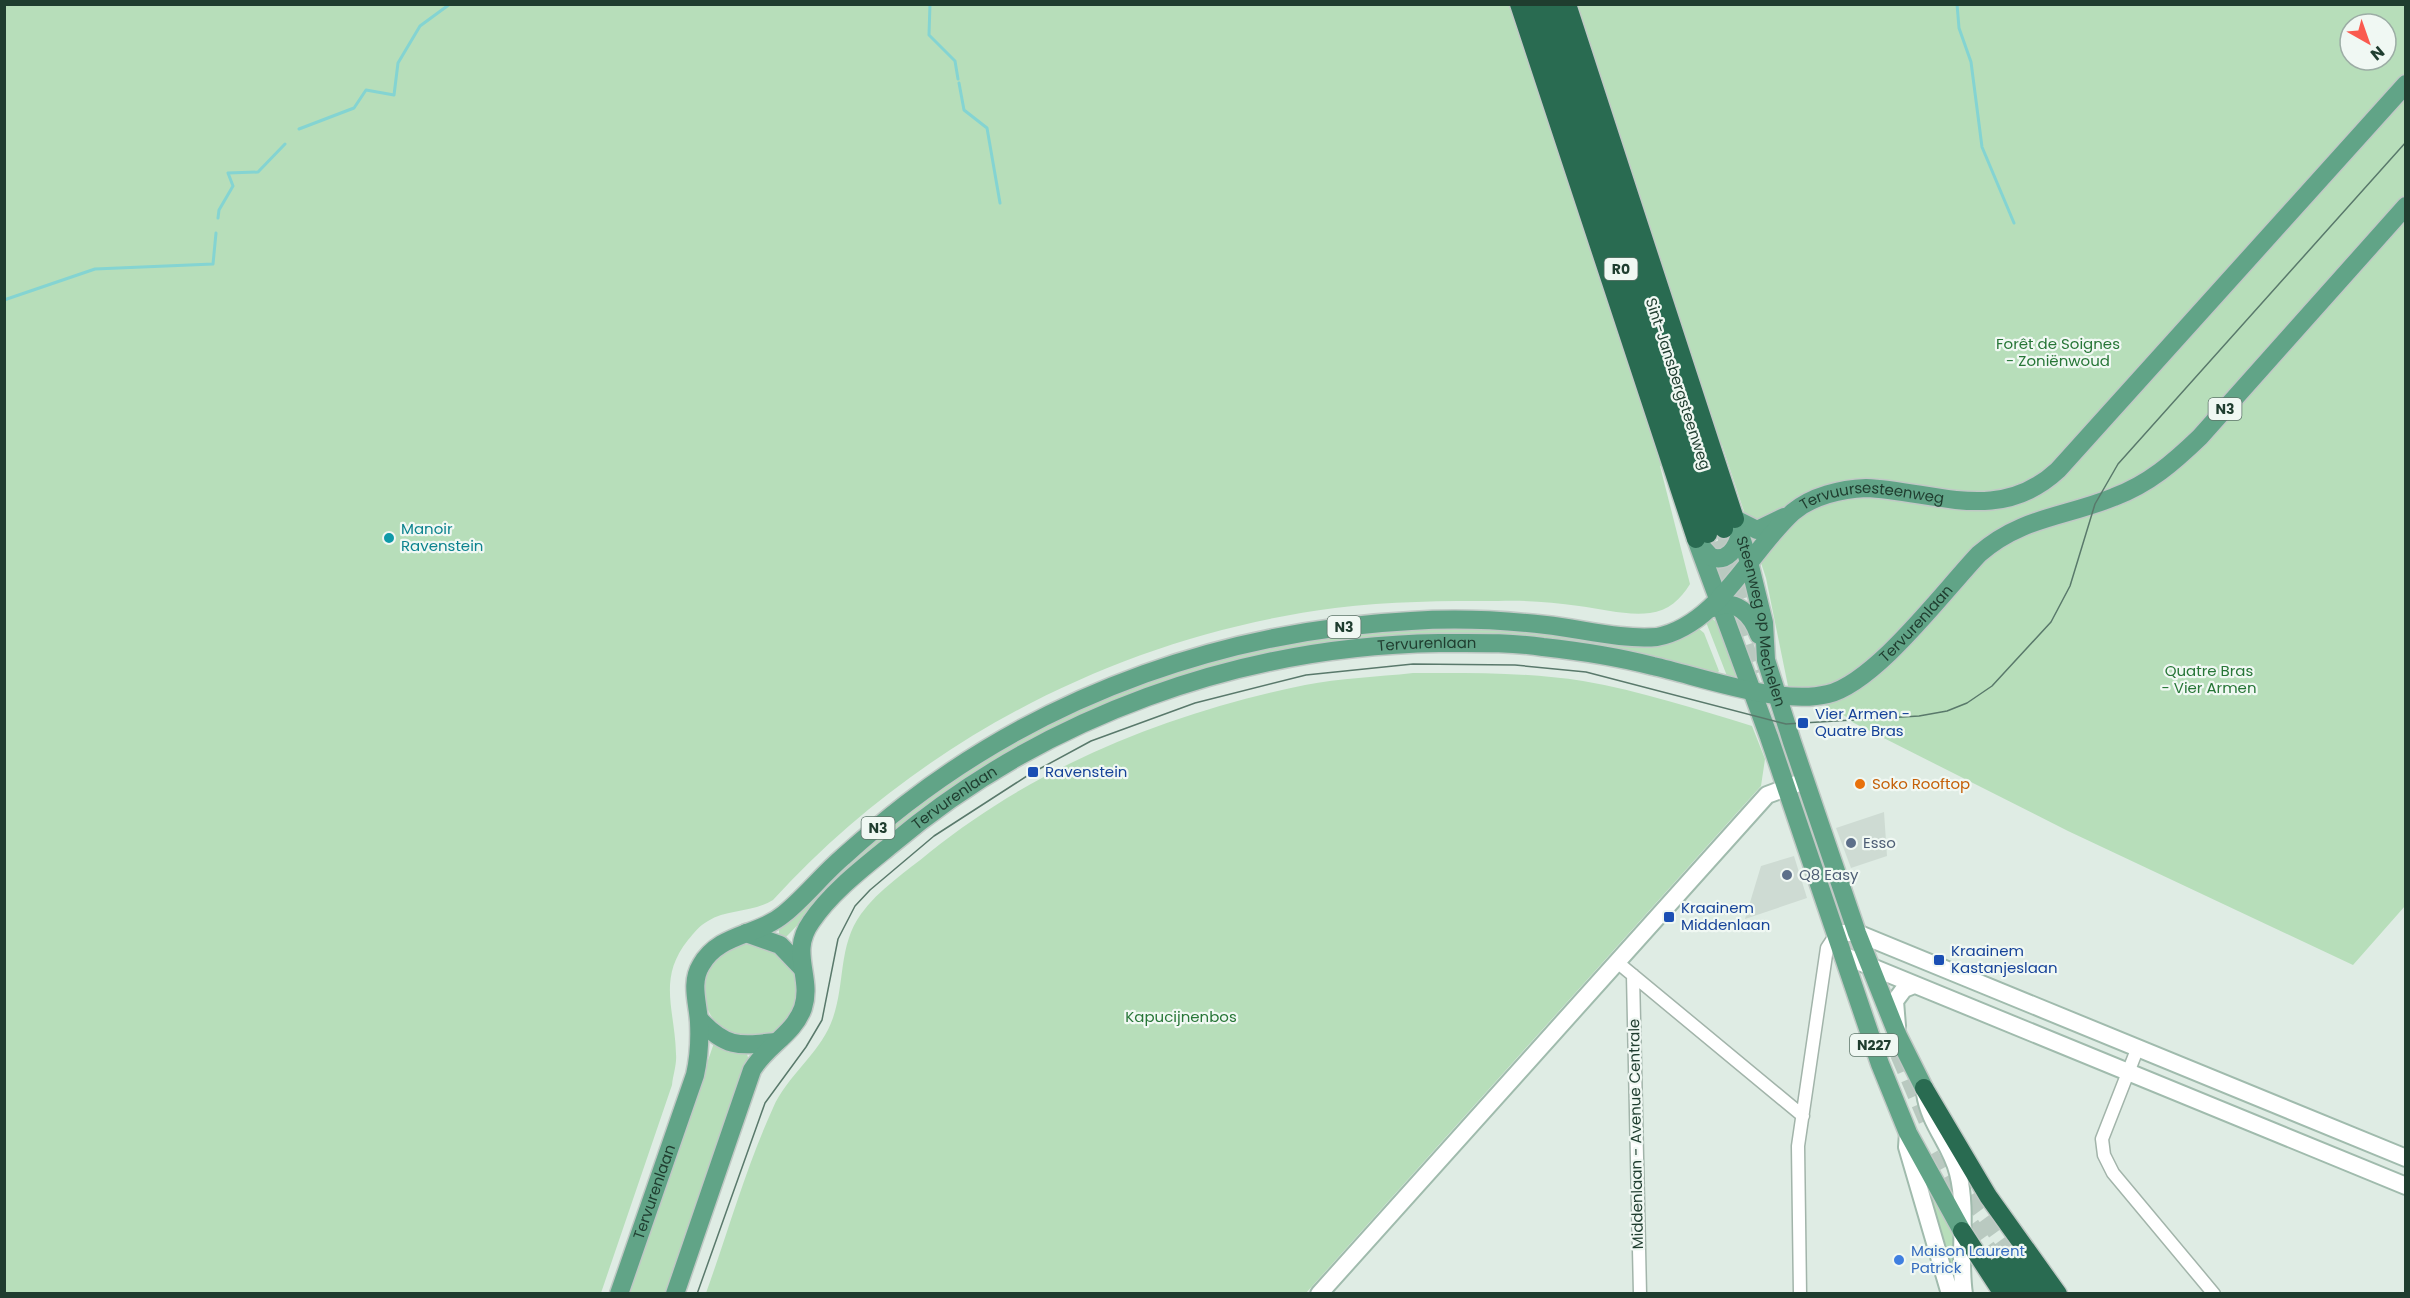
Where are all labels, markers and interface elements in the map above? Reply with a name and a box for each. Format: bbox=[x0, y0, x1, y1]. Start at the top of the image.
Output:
north arrow bbox=[2338, 12, 2398, 72]
text: N bbox=[2365, 40, 2389, 66]
road number: R0 bbox=[1604, 258, 1638, 280]
street label: Sint-Jansbergsteenweg bbox=[1641, 295, 1716, 473]
park label: Forêt de Soignes - Zoniënwoud bbox=[1996, 333, 2120, 371]
road number: N3 bbox=[2208, 398, 2242, 420]
street label: Tervuursesteenweg bbox=[1796, 477, 1946, 515]
place label: Manoir Ravenstein bbox=[401, 518, 483, 556]
marker: Manoir Ravenstein bbox=[382, 531, 396, 545]
street label: Steenweg op Mechelen bbox=[1731, 533, 1791, 709]
street label: Tervurenlaan bbox=[1874, 580, 1957, 667]
road number: N3 bbox=[1328, 616, 1360, 638]
street label: Tervurenlaan bbox=[1376, 632, 1476, 656]
park label: Quatre Bras - Vier Armen bbox=[2161, 660, 2257, 698]
place label: Vier Armen - Quatre Bras bbox=[1815, 703, 1910, 741]
marker: Vier Armen - Quatre Bras bbox=[1796, 716, 1810, 730]
street label: Tervurenlaan bbox=[907, 760, 1001, 834]
place label: Ravenstein bbox=[1045, 761, 1127, 782]
marker: Ravenstein bbox=[1026, 765, 1040, 779]
place label: Soko Rooftop bbox=[1872, 773, 1970, 794]
marker: Soko Rooftop bbox=[1853, 777, 1867, 791]
road number: N3 bbox=[862, 817, 894, 839]
place label: Esso bbox=[1863, 832, 1896, 853]
marker: Esso bbox=[1844, 836, 1858, 850]
place label: Q8 Easy bbox=[1799, 864, 1859, 885]
marker: Q8 Easy bbox=[1780, 868, 1794, 882]
place label: Kraainem Middenlaan bbox=[1681, 897, 1770, 935]
marker: Kraainem Middenlaan bbox=[1662, 910, 1676, 924]
place label: Kraainem Kastanjeslaan bbox=[1951, 940, 2058, 978]
marker: Kraainem Kastanjeslaan bbox=[1932, 953, 1946, 967]
park label: Kapucijnenbos bbox=[1125, 1006, 1237, 1027]
street label: Middenlaan - Avenue Centrale bbox=[1623, 1019, 1648, 1249]
road number: N227 bbox=[1850, 1034, 1898, 1056]
street label: Tervurenlaan bbox=[628, 1142, 680, 1242]
place label: Maison Laurent Patrick bbox=[1911, 1240, 2025, 1278]
marker: Maison Laurent Patrick bbox=[1892, 1253, 1906, 1267]

